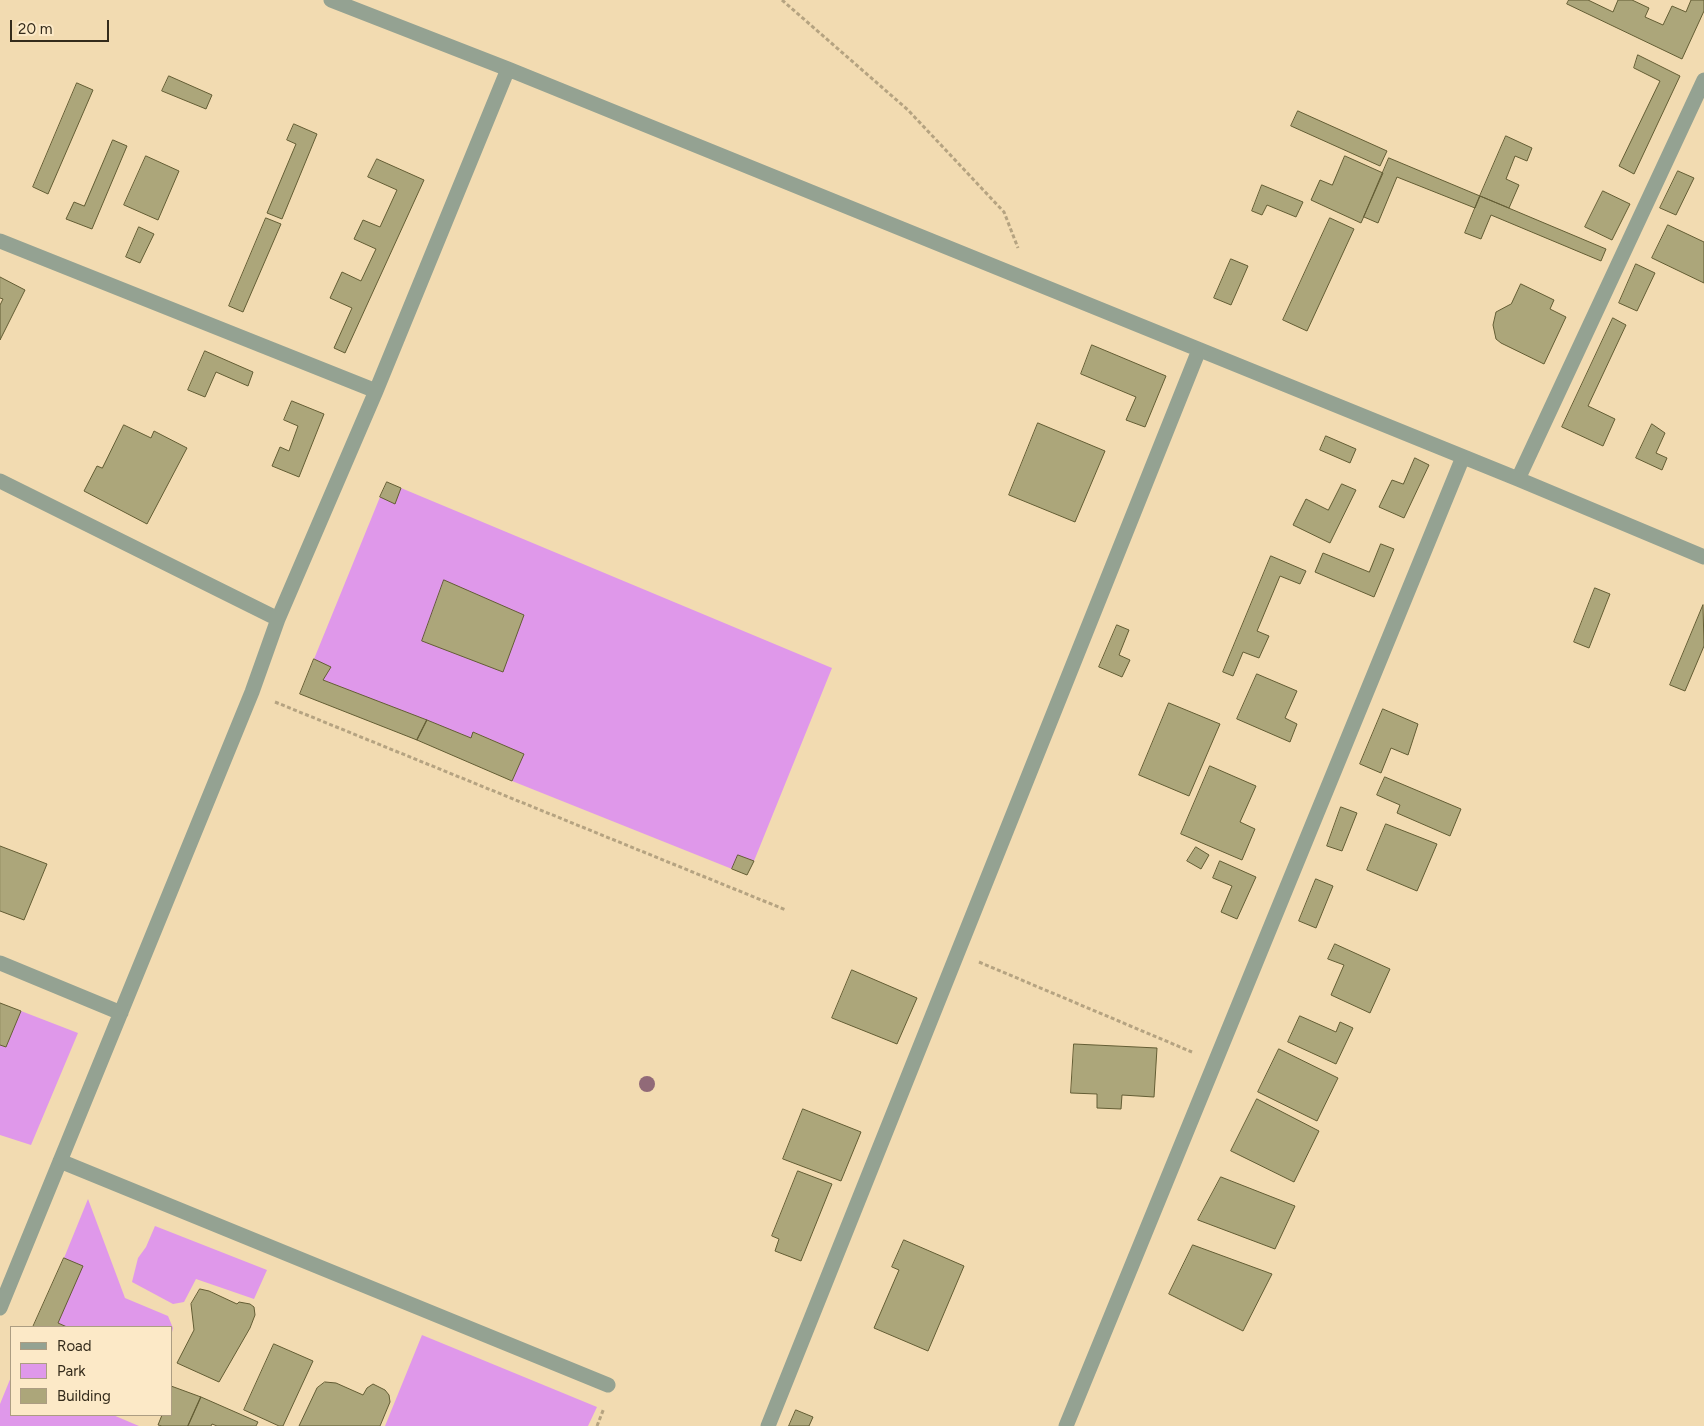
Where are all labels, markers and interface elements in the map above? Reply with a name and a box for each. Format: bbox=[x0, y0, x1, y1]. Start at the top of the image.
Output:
scale bar bbox=[12, 10, 111, 42]
text: 20 m bbox=[18, 20, 52, 38]
legend bbox=[10, 1326, 172, 1416]
text: Road bbox=[57, 1337, 92, 1355]
text: Park bbox=[57, 1362, 86, 1380]
text: Building bbox=[57, 1387, 111, 1405]

